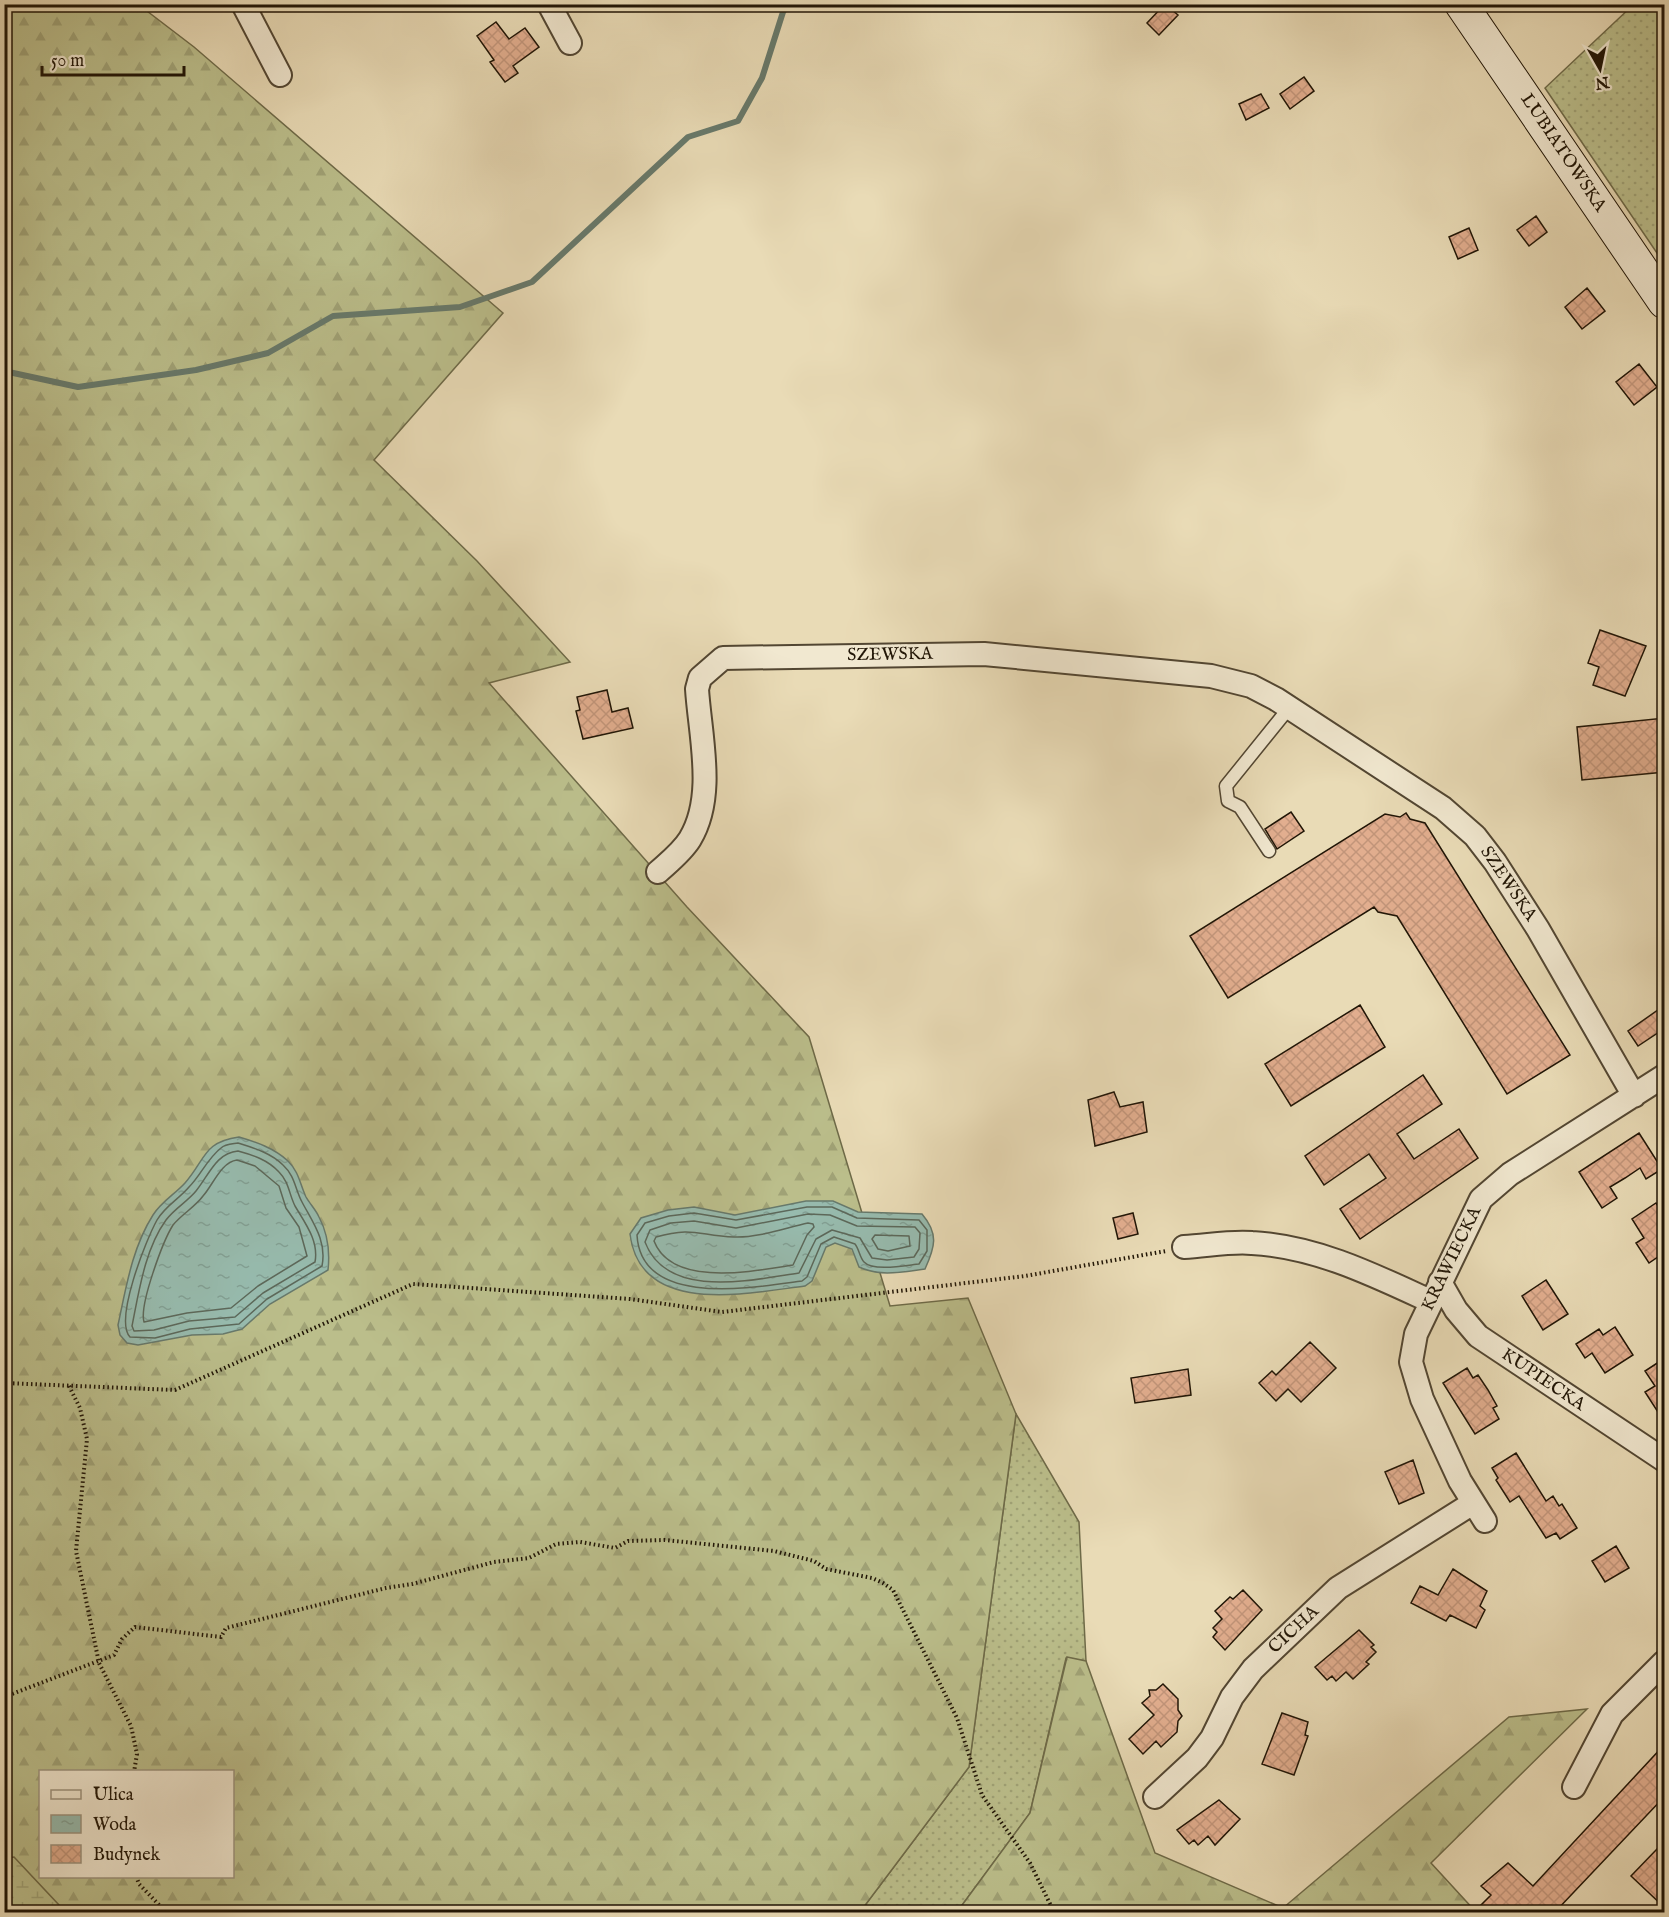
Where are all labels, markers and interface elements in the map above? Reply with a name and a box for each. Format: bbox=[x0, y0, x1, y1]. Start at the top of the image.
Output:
scale bar bbox=[42, 39, 184, 77]
north arrow bbox=[1570, 39, 1630, 99]
text: 50 m bbox=[51, 50, 84, 73]
text: N bbox=[1593, 71, 1611, 93]
street label: LUBIATOWSKA bbox=[1515, 89, 1612, 217]
street label: SZEWSKA bbox=[847, 643, 934, 667]
street label: SZEWSKA bbox=[1474, 842, 1542, 927]
street label: KRAWIECKA bbox=[1417, 1202, 1488, 1315]
street label: KUPIECKA bbox=[1496, 1343, 1590, 1417]
street label: CICHA bbox=[1264, 1600, 1325, 1659]
legend bbox=[39, 1770, 234, 1878]
text: Ulica bbox=[93, 1784, 134, 1807]
text: Woda bbox=[93, 1814, 137, 1837]
text: Budynek bbox=[93, 1844, 160, 1867]

